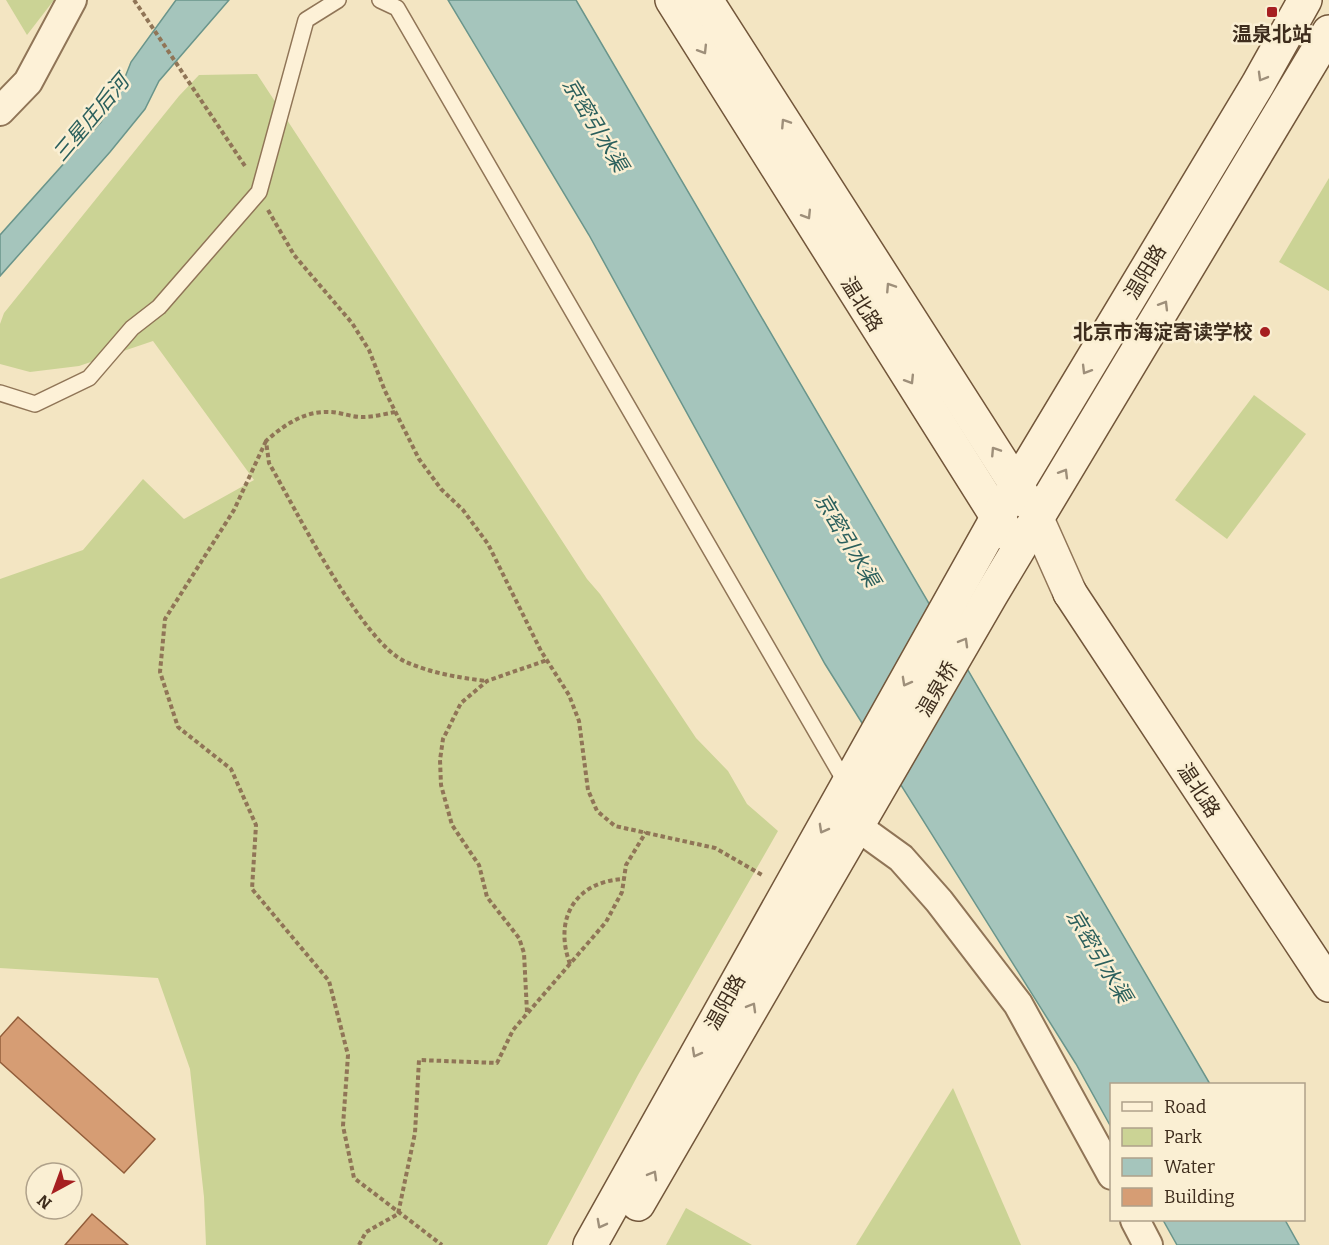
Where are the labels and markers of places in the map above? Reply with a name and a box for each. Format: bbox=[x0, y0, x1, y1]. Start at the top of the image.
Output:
marker: 温泉北站 bbox=[1265, 5, 1279, 19]
place label: 温泉北站 bbox=[1232, 22, 1312, 46]
place label: 北京市海淀寄读学校 bbox=[1073, 320, 1253, 344]
marker: 北京市海淀寄读学校 bbox=[1258, 325, 1272, 339]

